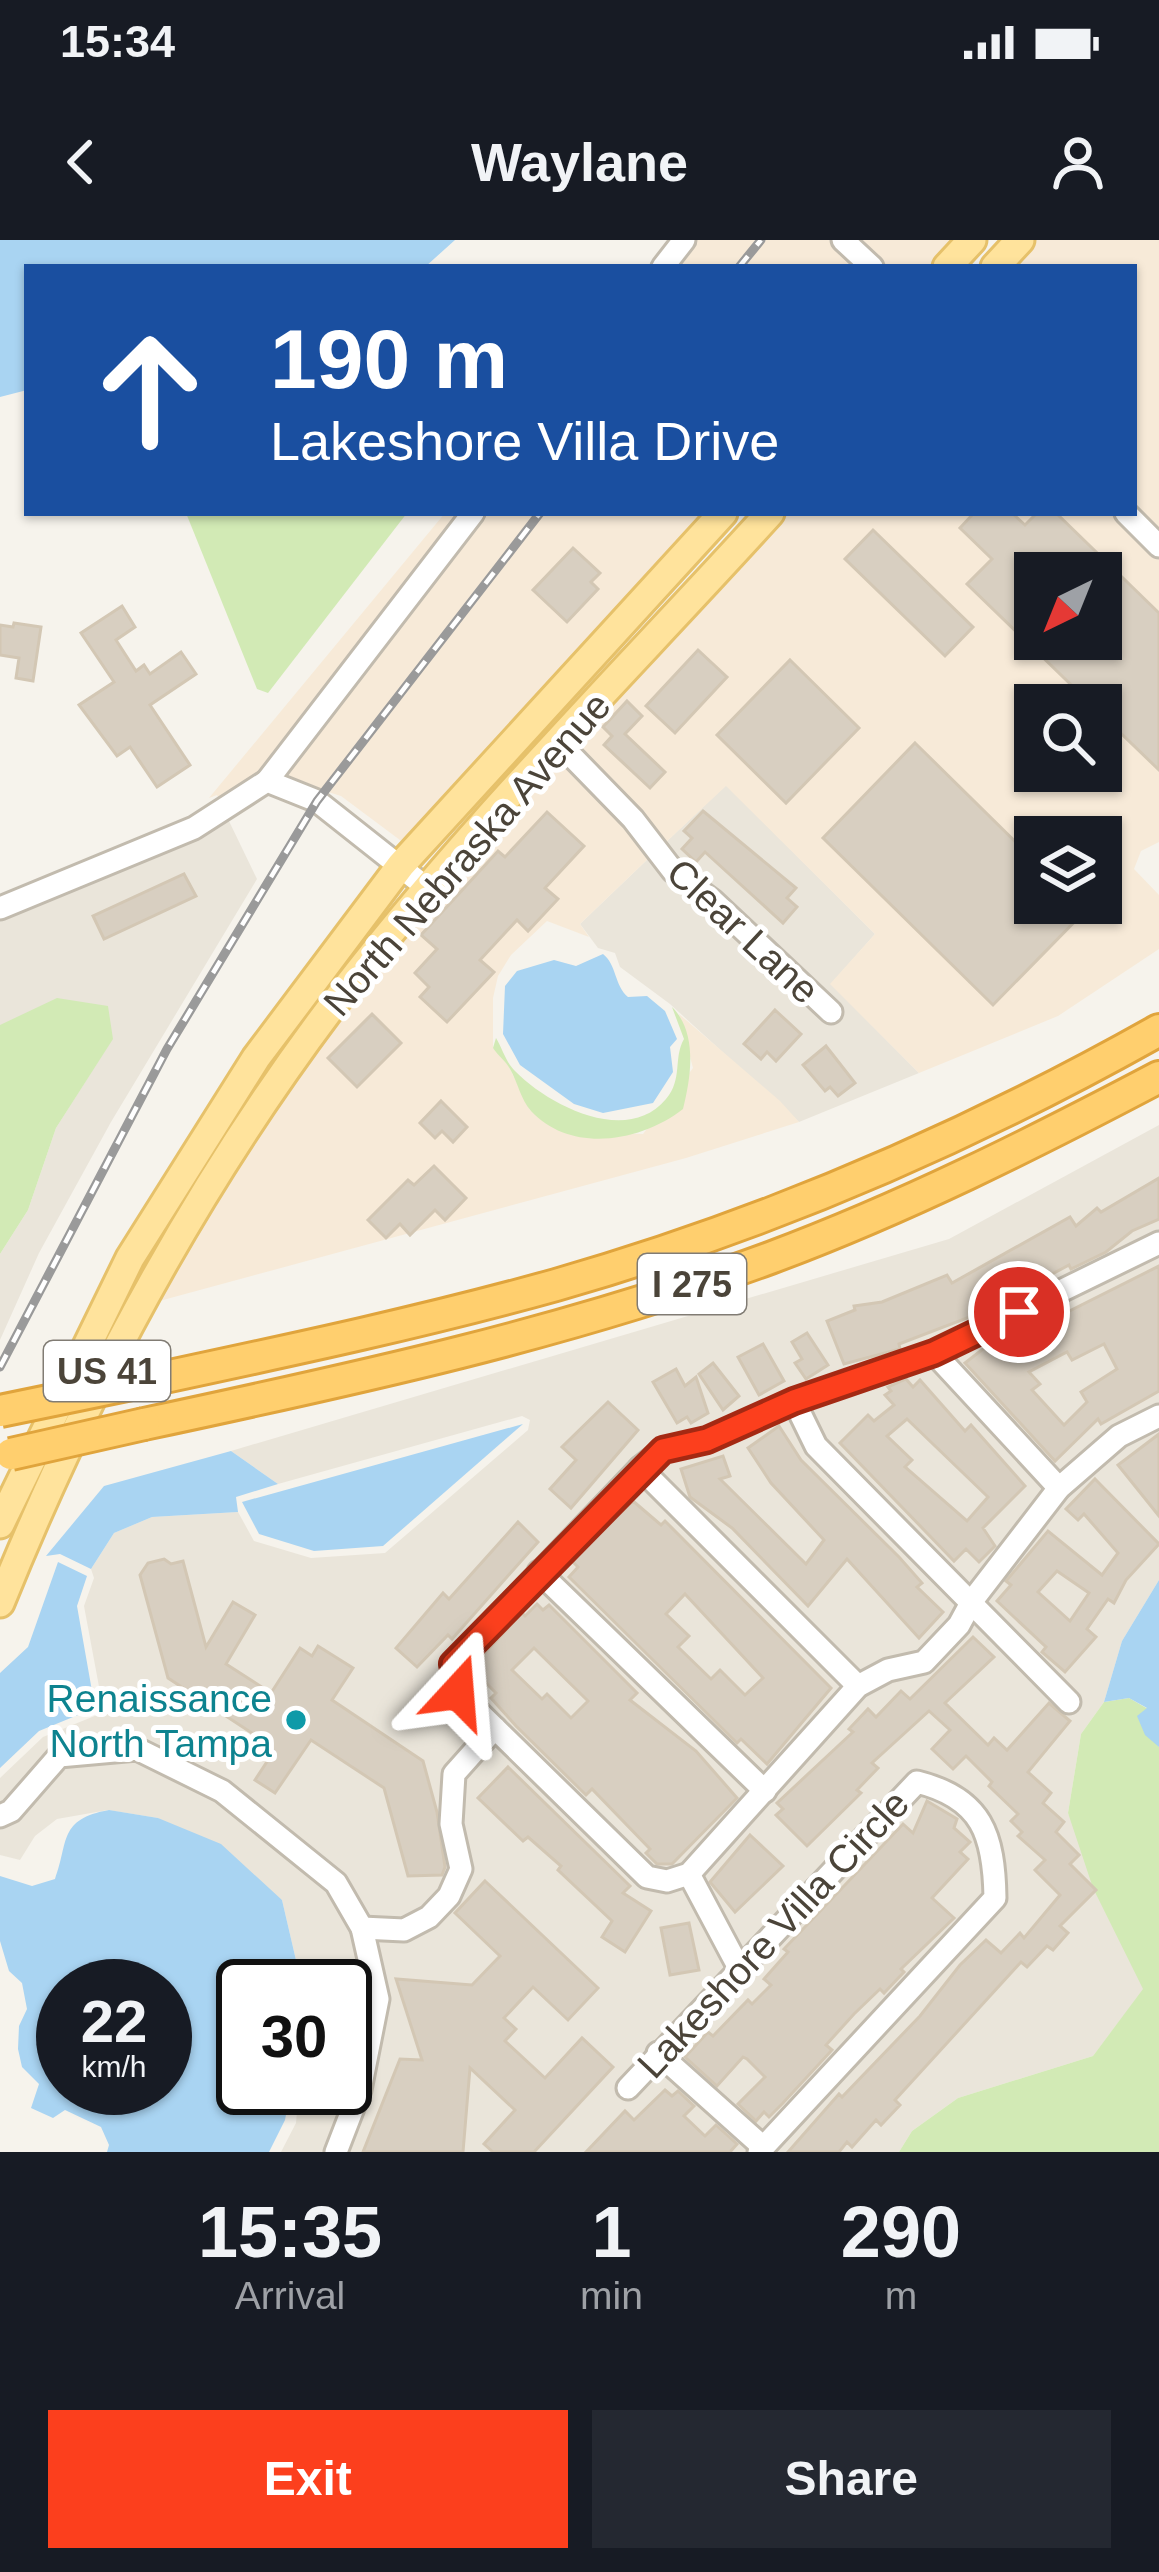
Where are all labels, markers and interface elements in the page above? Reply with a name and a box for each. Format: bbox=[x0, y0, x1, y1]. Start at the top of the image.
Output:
text: 15:34 bbox=[60, 16, 175, 67]
icon: back bbox=[48, 129, 114, 195]
icon: person bbox=[1045, 129, 1111, 195]
text: Waylane bbox=[471, 132, 688, 192]
icon: ahead bbox=[72, 312, 228, 468]
text: 190 m bbox=[270, 312, 508, 406]
text: Lakeshore Villa Drive bbox=[270, 411, 779, 471]
north arrow bbox=[1014, 552, 1122, 660]
map controls bbox=[1014, 552, 1122, 924]
street label: North Nebraska Avenue bbox=[315, 684, 619, 1024]
button: search bbox=[1014, 684, 1122, 792]
button: layers bbox=[1014, 816, 1122, 924]
street label: Clear Lane bbox=[659, 850, 827, 1012]
road number: I 275 bbox=[638, 1254, 746, 1314]
pin bbox=[968, 1261, 1070, 1363]
icon: arrive bbox=[986, 1279, 1052, 1345]
road number: US 41 bbox=[44, 1341, 170, 1401]
position arrow bbox=[395, 1629, 521, 1755]
place label: Renaissance North Tampa bbox=[47, 1677, 272, 1765]
marker: Renaissance North Tampa bbox=[283, 1707, 309, 1733]
street label: Lakeshore Villa Circle bbox=[629, 1782, 917, 2086]
speed limit sign: 30 bbox=[216, 1959, 372, 2115]
text: 22 bbox=[81, 1988, 147, 2055]
text: km/h bbox=[81, 2050, 147, 2083]
text: 15:35 bbox=[198, 2192, 382, 2272]
text: 1 bbox=[591, 2192, 632, 2272]
text: 290 bbox=[841, 2192, 961, 2272]
text: Arrival bbox=[235, 2274, 345, 2317]
text: min bbox=[580, 2274, 643, 2317]
text: m bbox=[885, 2274, 917, 2317]
button: Exit bbox=[48, 2410, 568, 2548]
button: Share bbox=[592, 2410, 1111, 2548]

